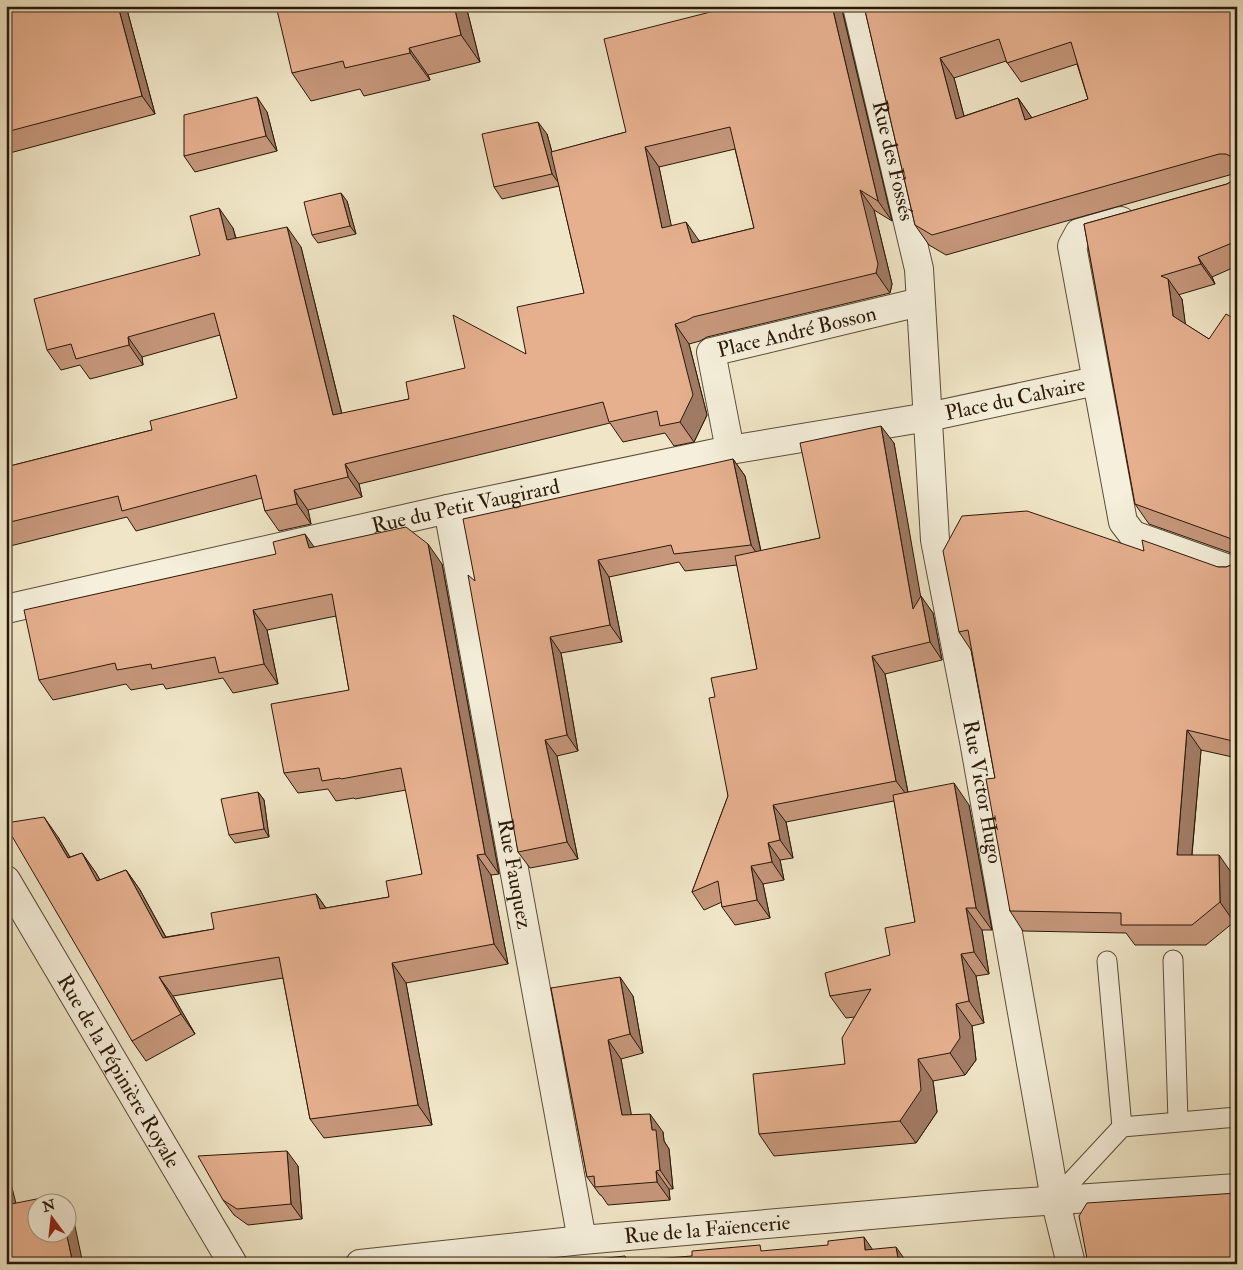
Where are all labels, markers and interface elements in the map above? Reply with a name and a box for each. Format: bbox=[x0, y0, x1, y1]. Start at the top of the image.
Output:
street label: Rue des Fossés bbox=[866, 98, 920, 224]
street label: Place André Bosson bbox=[715, 300, 879, 364]
street label: Place du Calvaire bbox=[943, 371, 1088, 427]
street label: Rue du Petit Vaugirard bbox=[369, 473, 563, 540]
street label: Rue Victor Hugo bbox=[956, 718, 1008, 866]
street label: Rue Fauquez bbox=[491, 817, 538, 931]
street label: Rue de la Pépinière Royale bbox=[51, 970, 186, 1173]
north arrow bbox=[28, 1192, 78, 1242]
text: N bbox=[40, 1196, 57, 1216]
street label: Rue de la Faïencerie bbox=[623, 1209, 792, 1250]

